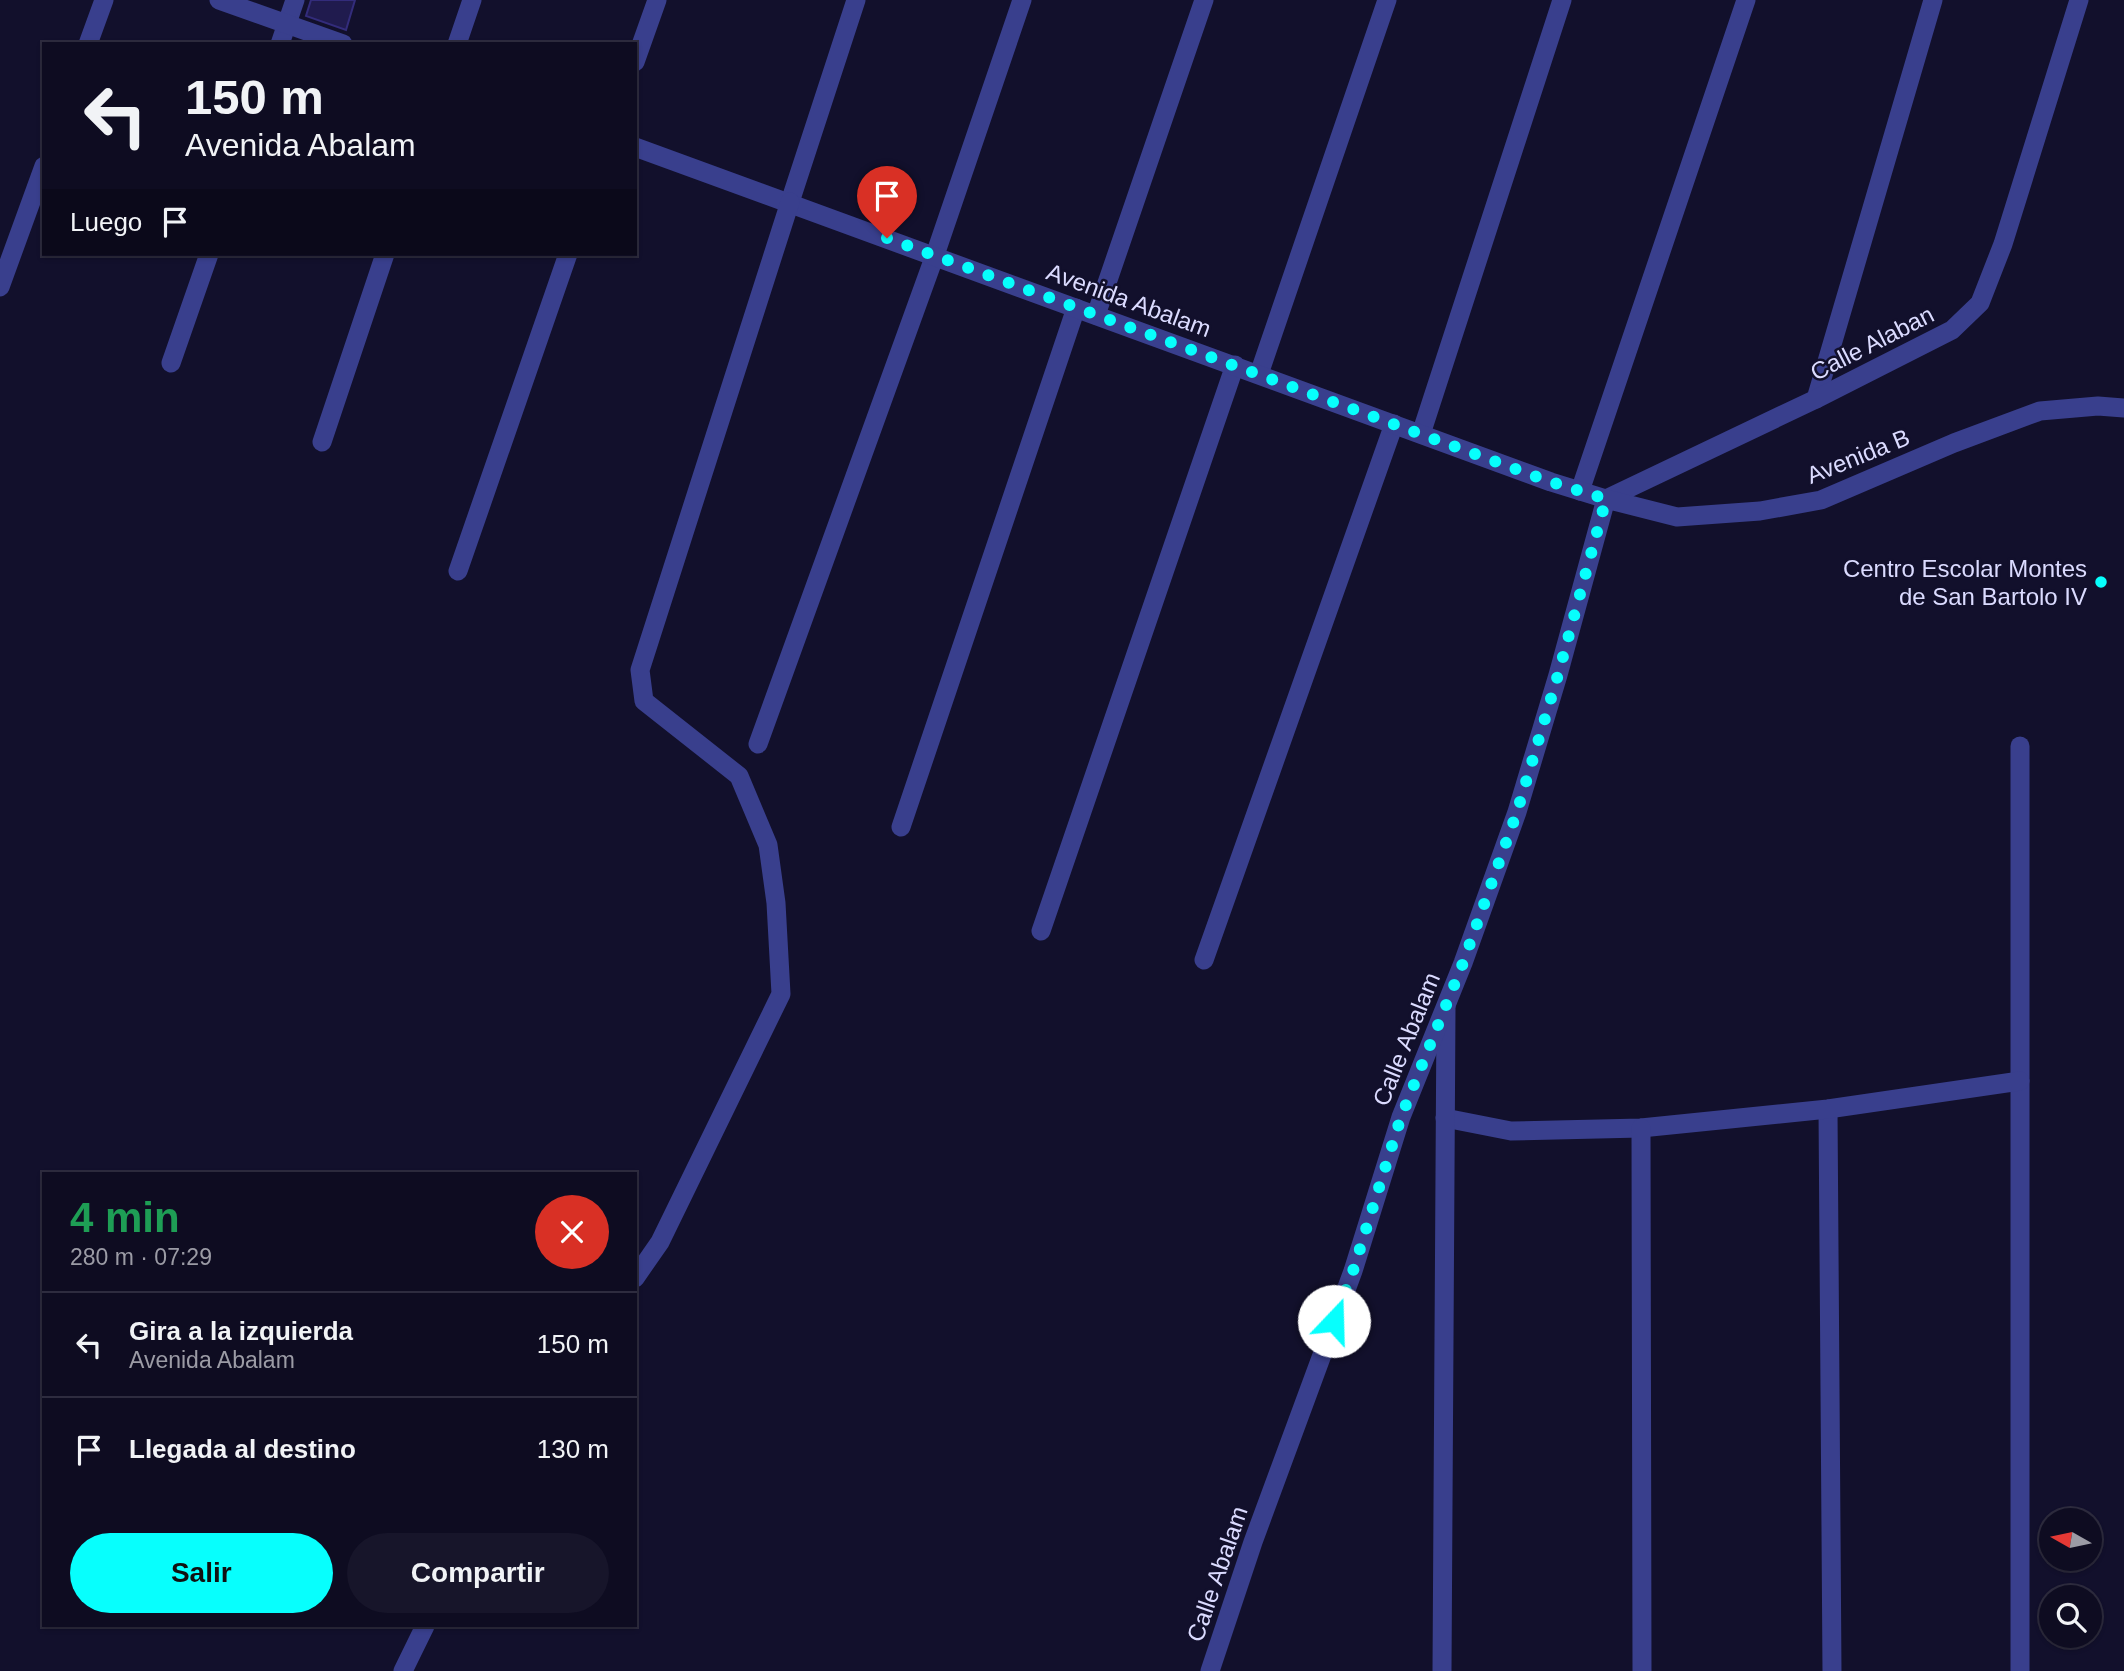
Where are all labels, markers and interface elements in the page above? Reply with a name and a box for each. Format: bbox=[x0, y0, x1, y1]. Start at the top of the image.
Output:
icon: left bbox=[70, 70, 161, 161]
text: 150 m bbox=[185, 70, 324, 124]
text: Avenida Abalam bbox=[185, 127, 416, 163]
pin bbox=[857, 166, 917, 238]
icon: arrive bbox=[868, 177, 906, 215]
icon: arrive bbox=[156, 203, 194, 241]
text: Luego bbox=[70, 207, 142, 237]
street label: Avenida Abalam bbox=[1043, 258, 1215, 342]
street label: Calle Alaban bbox=[1806, 300, 1938, 386]
street label: Avenida B bbox=[1802, 423, 1914, 489]
place label: Centro Escolar Montes de San Bartolo IV bbox=[1843, 555, 2087, 610]
marker: Centro Escolar Montes de San Bartolo IV bbox=[2093, 574, 2109, 590]
street label: Calle Abalam bbox=[1367, 968, 1445, 1110]
text: 4 min bbox=[70, 1194, 180, 1241]
button: close bbox=[535, 1195, 609, 1269]
text: 280 m · 07:29 bbox=[70, 1244, 212, 1270]
position arrow bbox=[1297, 1284, 1371, 1358]
text: Gira a la izquierda bbox=[129, 1316, 353, 1346]
icon: left bbox=[70, 1326, 108, 1364]
text: 150 m bbox=[537, 1329, 609, 1359]
text: Avenida Abalam bbox=[129, 1347, 295, 1373]
icon: arrive bbox=[70, 1431, 108, 1469]
text: Llegada al destino bbox=[129, 1434, 356, 1464]
text: 130 m bbox=[537, 1434, 609, 1464]
street label: Calle Abalam bbox=[1181, 1503, 1253, 1645]
north arrow bbox=[2039, 1508, 2102, 1572]
map controls bbox=[2039, 1508, 2102, 1648]
button: Salir bbox=[70, 1533, 333, 1613]
button: Compartir bbox=[347, 1533, 609, 1613]
button: search bbox=[2039, 1585, 2102, 1648]

